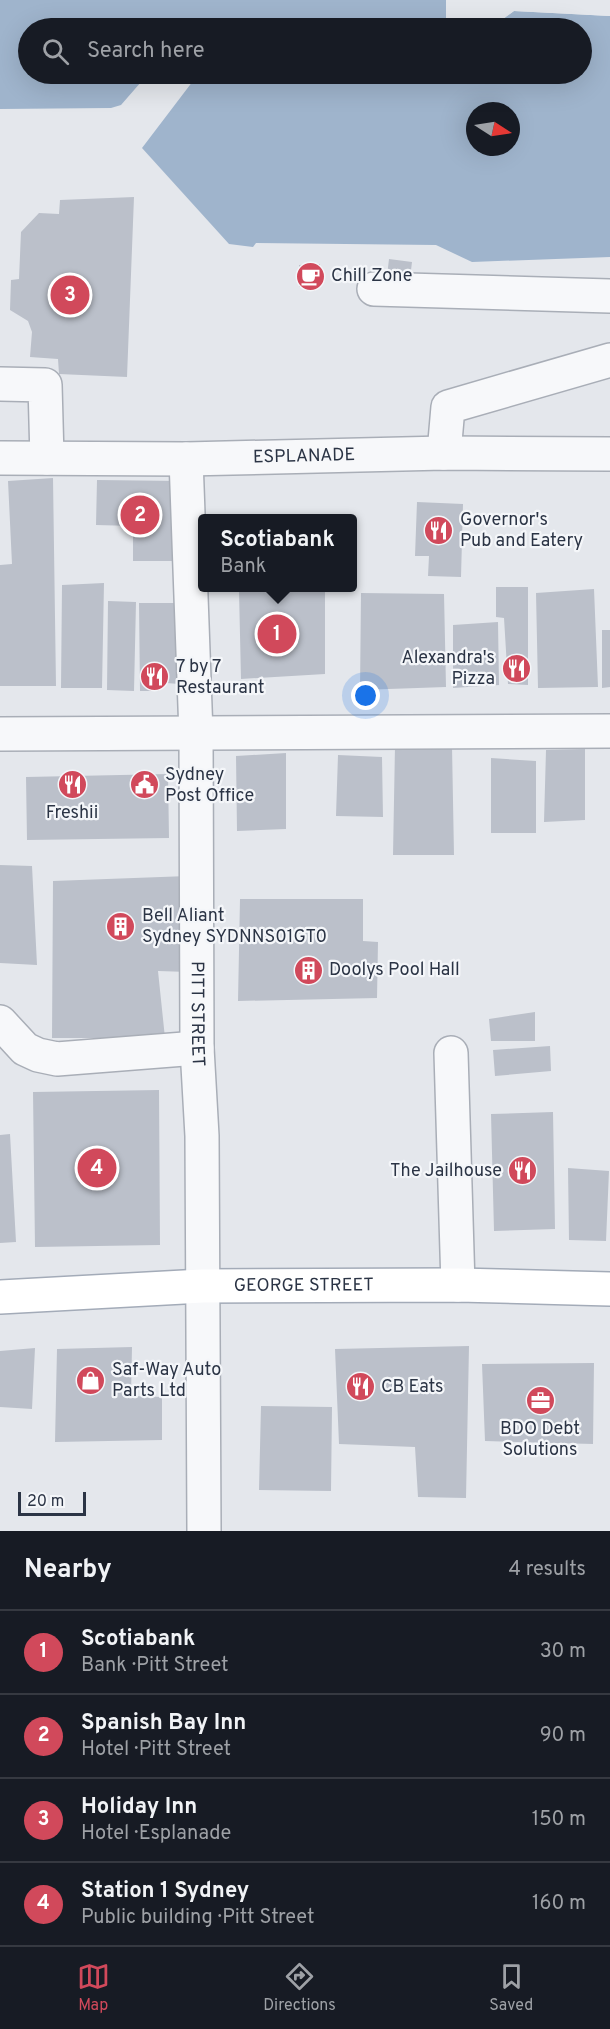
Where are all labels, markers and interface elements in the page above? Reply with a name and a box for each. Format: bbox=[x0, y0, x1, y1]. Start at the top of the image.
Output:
search box bbox=[18, 18, 592, 84]
icon: search bbox=[39, 35, 72, 68]
text: Search here bbox=[87, 38, 205, 65]
north arrow bbox=[466, 102, 520, 156]
cafe icon: Chill Zone bbox=[294, 260, 326, 292]
place label: Chill Zone bbox=[331, 265, 412, 288]
pin: 3 bbox=[50, 272, 90, 318]
street label: ESPLANADE bbox=[253, 444, 355, 469]
pin: 2 bbox=[120, 492, 160, 538]
place label: Governor's Pub and Eatery bbox=[460, 509, 583, 553]
popup bbox=[198, 514, 357, 592]
restaurant icon: Governor's Pub and Eatery bbox=[423, 514, 455, 546]
text: Scotiabank bbox=[220, 527, 335, 554]
text: Bank bbox=[220, 554, 266, 580]
pin: 1 bbox=[258, 612, 296, 656]
place label: Alexandra's Pizza bbox=[401, 647, 495, 691]
restaurant icon: Alexandra's Pizza bbox=[500, 652, 532, 684]
place label: 7 by 7 Restaurant bbox=[176, 656, 265, 700]
restaurant icon: 7 by 7 Restaurant bbox=[139, 661, 171, 693]
your location bbox=[351, 681, 380, 710]
place label: Sydney Post Office bbox=[165, 764, 254, 808]
restaurant icon: Freshii bbox=[56, 768, 88, 800]
public building icon: Sydney Post Office bbox=[128, 769, 160, 801]
place label: Freshii bbox=[46, 802, 98, 825]
place label: Bell Aliant Sydney SYDNNS01GT0 bbox=[142, 905, 327, 949]
building icon: Bell Aliant Sydney SYDNNS01GT0 bbox=[105, 910, 137, 942]
building icon: Doolys Pool Hall bbox=[292, 954, 324, 986]
place label: Doolys Pool Hall bbox=[329, 959, 460, 982]
street label: PITT STREET bbox=[185, 961, 210, 1067]
pin: 4 bbox=[78, 1146, 116, 1190]
restaurant icon: The Jailhouse bbox=[507, 1155, 539, 1187]
place label: The Jailhouse bbox=[390, 1160, 502, 1183]
street label: GEORGE STREET bbox=[234, 1274, 374, 1297]
place label: Saf-Way Auto Parts Ltd bbox=[112, 1359, 221, 1403]
shop icon: Saf-Way Auto Parts Ltd bbox=[75, 1364, 107, 1396]
restaurant icon: CB Eats bbox=[344, 1371, 376, 1403]
place label: CB Eats bbox=[381, 1376, 444, 1399]
office icon: BDO Debt Solutions bbox=[524, 1384, 556, 1416]
place label: BDO Debt Solutions bbox=[500, 1418, 580, 1462]
scale bar bbox=[18, 1489, 86, 1516]
text: 20 m bbox=[27, 1492, 64, 1512]
text: Nearby bbox=[24, 1554, 112, 1587]
text: 4 results bbox=[509, 1557, 586, 1583]
text: Scotiabank bbox=[81, 1626, 195, 1653]
text: 1 bbox=[40, 1639, 48, 1665]
text: 30 m bbox=[540, 1639, 586, 1665]
text: Bank · Pitt Street bbox=[81, 1653, 229, 1679]
text: Spanish Bay Inn bbox=[81, 1710, 246, 1737]
text: 2 bbox=[37, 1723, 50, 1749]
text: 90 m bbox=[540, 1723, 586, 1749]
text: Hotel · Pitt Street bbox=[81, 1737, 231, 1763]
text: Holiday Inn bbox=[81, 1794, 197, 1821]
text: 3 bbox=[38, 1807, 50, 1833]
text: 150 m bbox=[532, 1807, 586, 1833]
text: Hotel · Esplanade bbox=[81, 1821, 231, 1847]
text: Station 1 Sydney bbox=[81, 1878, 249, 1905]
text: 4 bbox=[37, 1891, 50, 1917]
text: 160 m bbox=[532, 1891, 586, 1917]
text: Public building · Pitt Street bbox=[81, 1905, 314, 1931]
tab: Map bbox=[77, 1960, 110, 2016]
tab: Directions bbox=[263, 1960, 336, 2016]
tab: Saved bbox=[489, 1960, 533, 2016]

